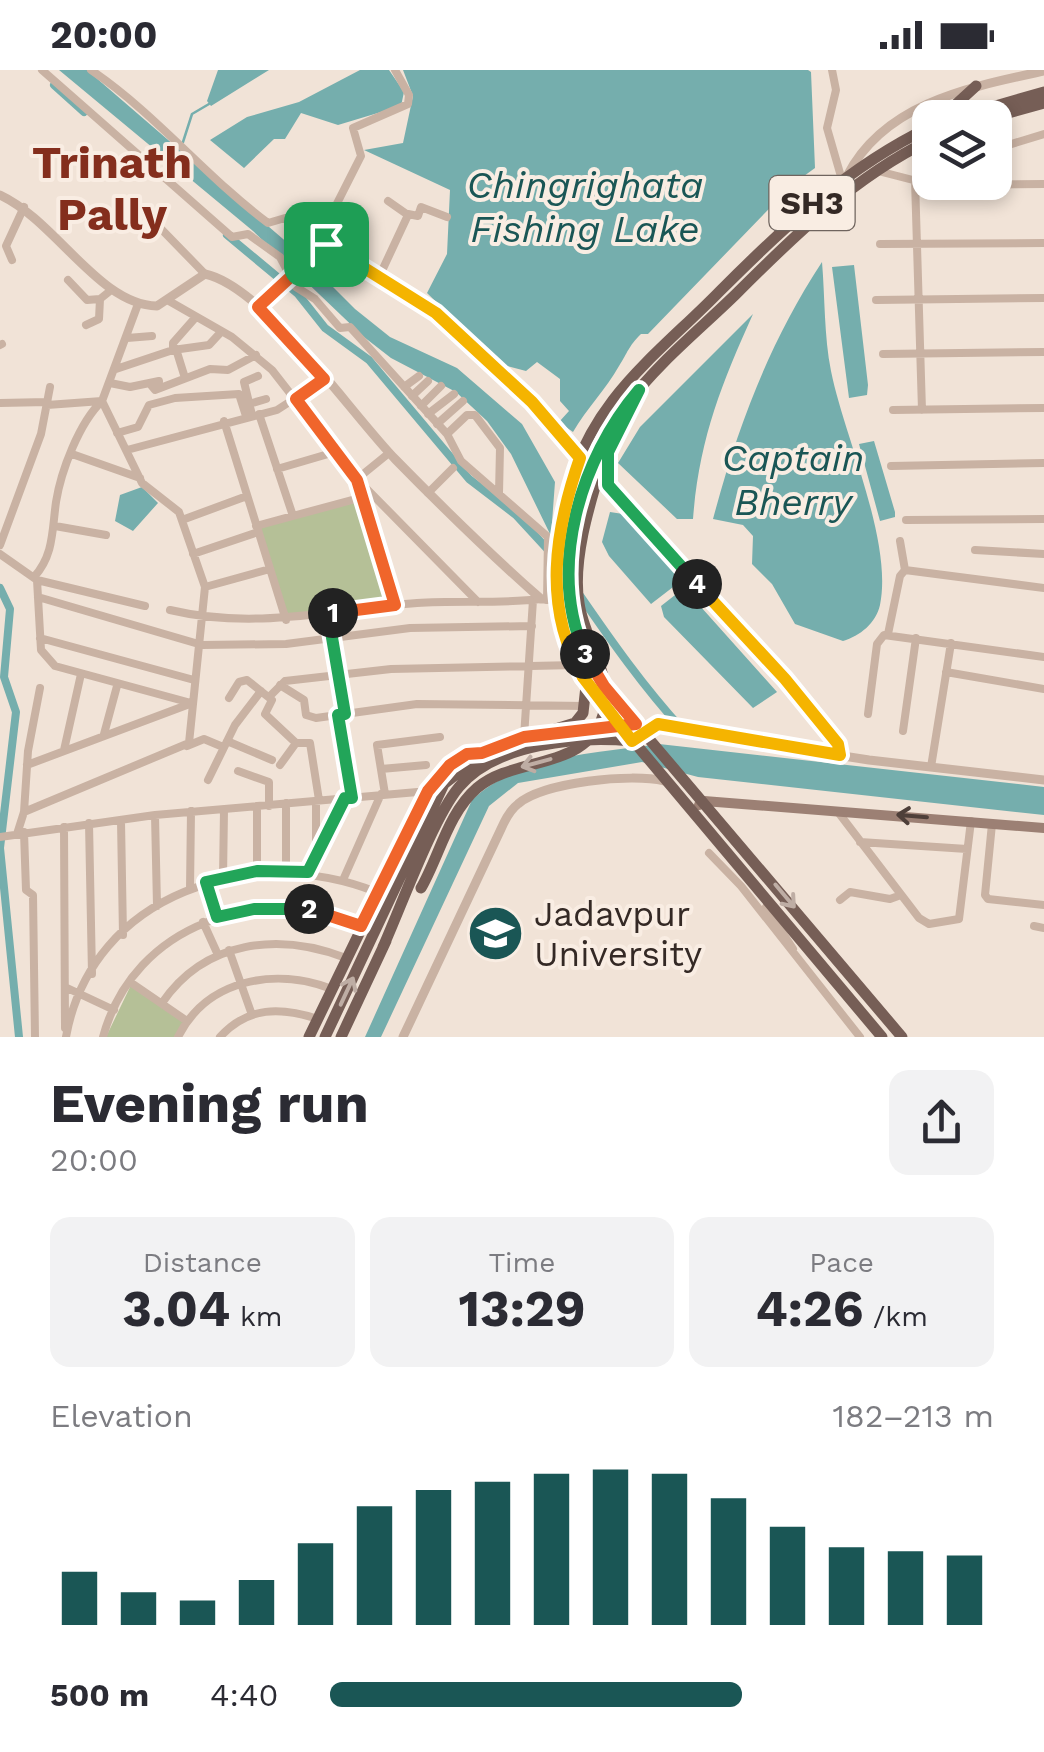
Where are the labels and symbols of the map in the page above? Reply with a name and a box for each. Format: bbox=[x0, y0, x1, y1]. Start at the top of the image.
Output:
district label: Trinath Pally bbox=[32, 136, 192, 241]
water label: Chingrighata Fishing Lake bbox=[467, 163, 703, 251]
road number: SH3 bbox=[770, 176, 854, 230]
pin bbox=[284, 202, 369, 287]
water label: Captain Bherry bbox=[722, 436, 864, 524]
pin: 4 bbox=[672, 559, 722, 609]
pin: 1 bbox=[308, 588, 358, 638]
pin: 3 bbox=[560, 629, 610, 679]
one-way arrow bbox=[521, 755, 552, 774]
one-way arrow bbox=[896, 807, 929, 826]
one-way arrow bbox=[773, 882, 795, 908]
pin: 2 bbox=[284, 884, 334, 934]
place label: Jadavpur University bbox=[534, 893, 702, 975]
school or university icon: Jadavpur University bbox=[465, 904, 525, 964]
one-way arrow bbox=[338, 976, 357, 1006]

